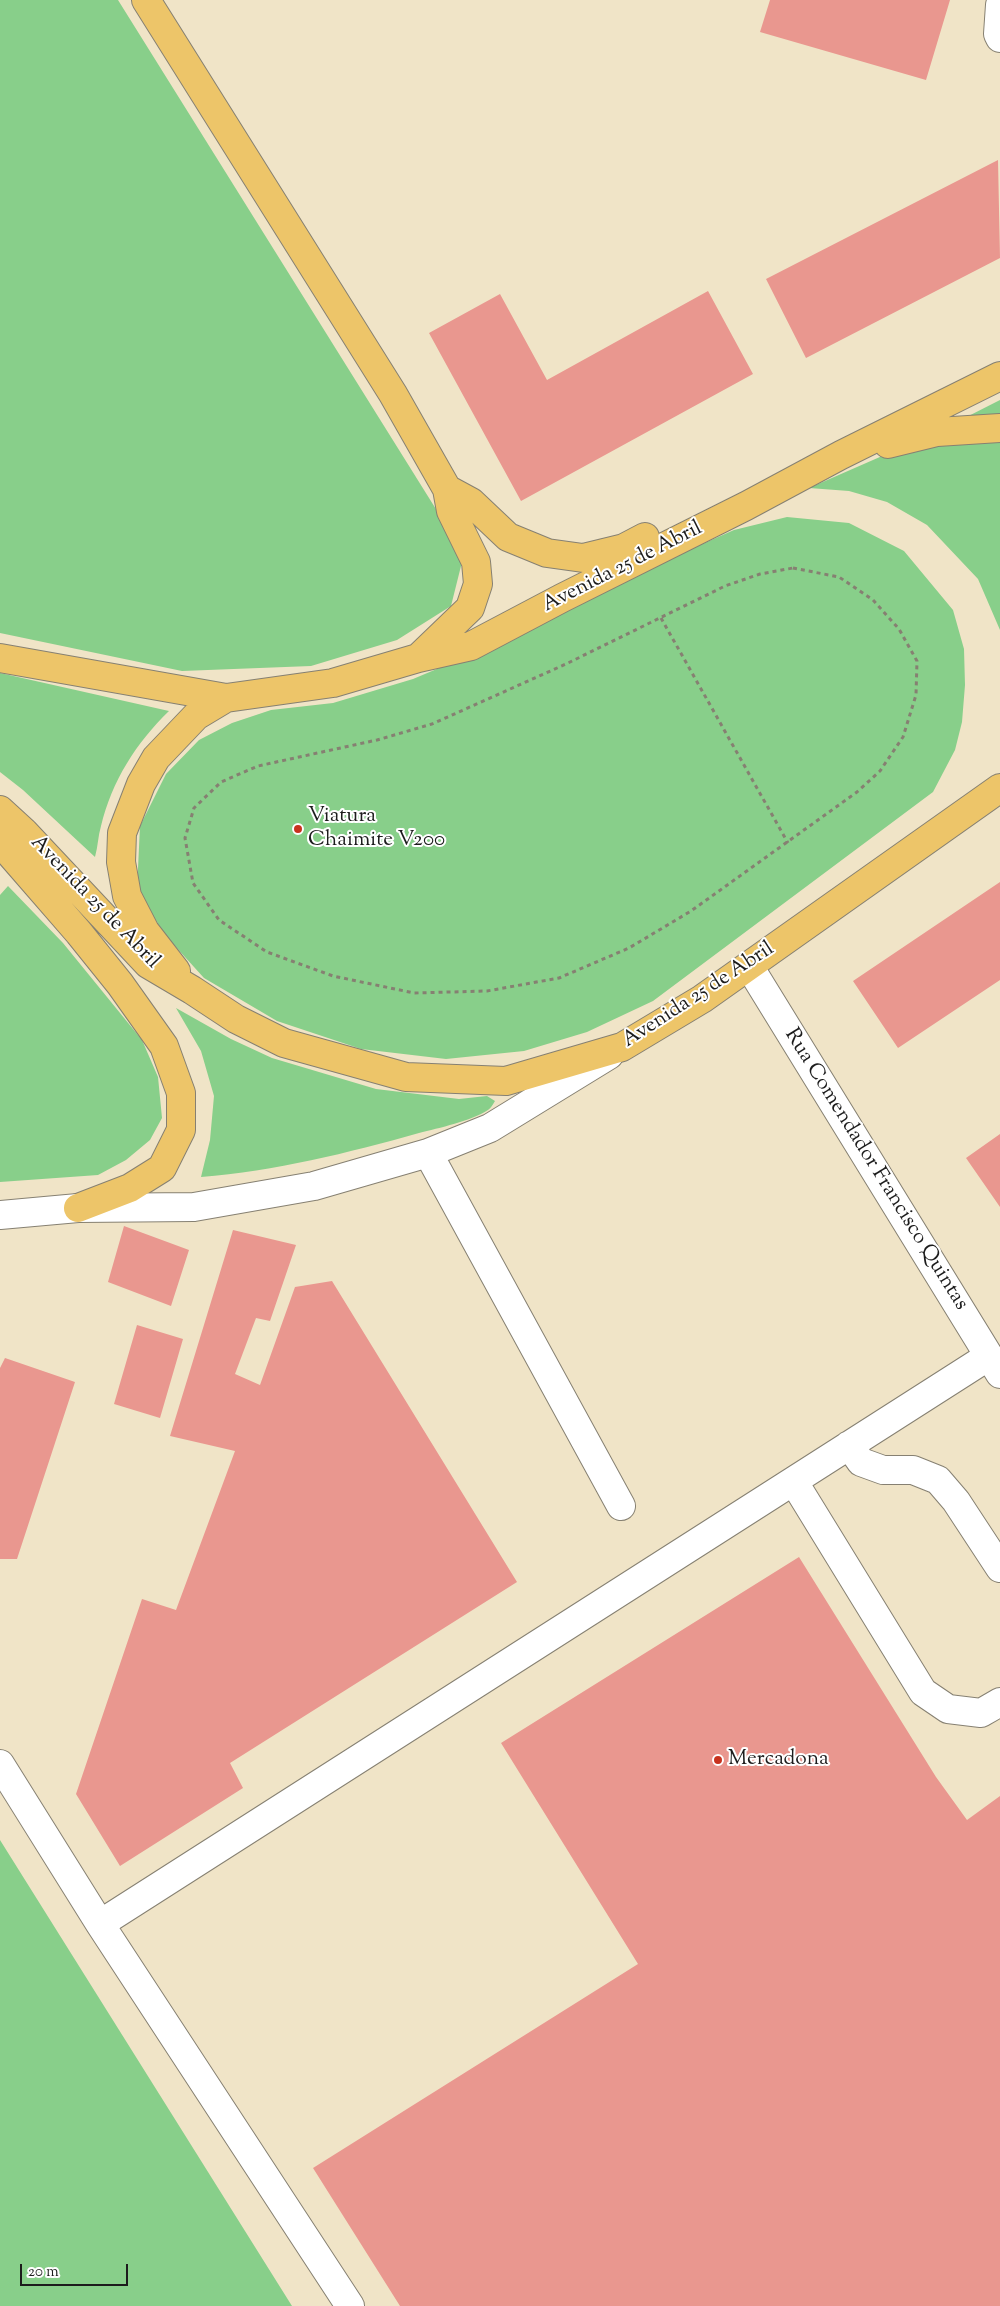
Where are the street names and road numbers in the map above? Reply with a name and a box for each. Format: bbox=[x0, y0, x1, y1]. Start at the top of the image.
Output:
street label: Avenida 25 de Abril bbox=[539, 517, 707, 619]
street label: Avenida 25 de Abril bbox=[24, 831, 164, 975]
street label: Avenida 25 de Abril bbox=[618, 938, 780, 1054]
street label: Rua Comendador Francisco Quintas bbox=[777, 1024, 973, 1316]

